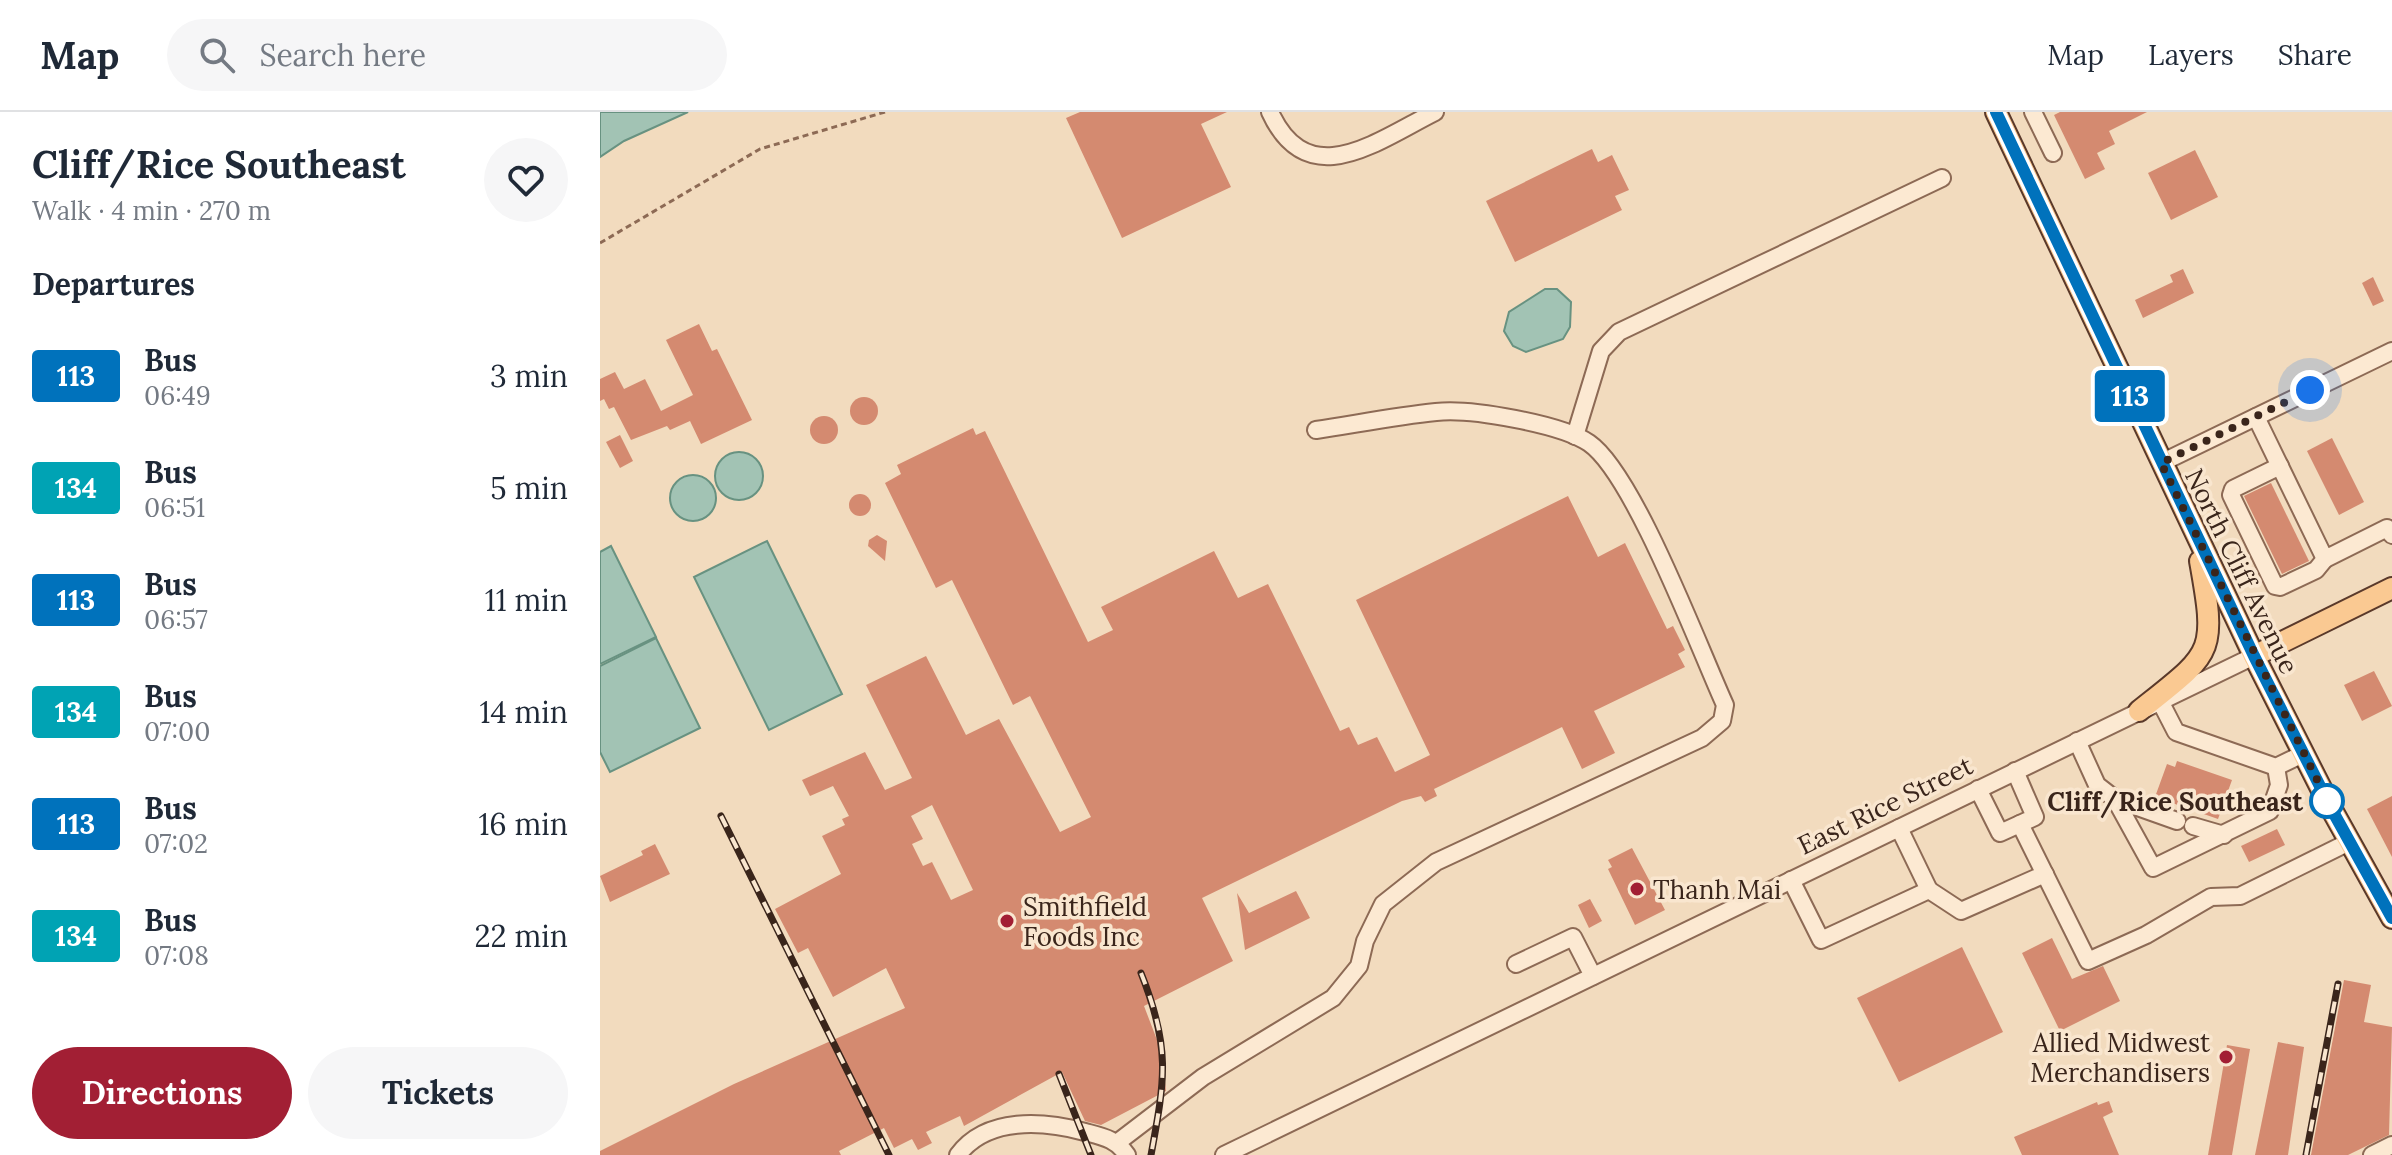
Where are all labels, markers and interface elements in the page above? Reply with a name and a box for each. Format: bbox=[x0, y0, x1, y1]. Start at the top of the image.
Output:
search box bbox=[167, 19, 727, 91]
text: Map bbox=[40, 31, 119, 79]
icon: search bbox=[195, 33, 239, 77]
text: Search here bbox=[259, 36, 426, 74]
text: Map bbox=[2047, 37, 2104, 73]
text: Layers bbox=[2148, 37, 2234, 73]
text: Share bbox=[2278, 37, 2352, 73]
button: heart bbox=[484, 138, 568, 222]
text: Cliff/Rice Southeast bbox=[32, 140, 406, 188]
text: Walk · 4 min · 270 m bbox=[32, 194, 271, 227]
text: Departures bbox=[32, 265, 195, 303]
text: Bus bbox=[144, 341, 197, 379]
text: 3 min bbox=[490, 357, 568, 395]
text: 113 bbox=[57, 358, 95, 394]
line badge: 113 bbox=[2084, 370, 2176, 422]
your location bbox=[2290, 370, 2330, 410]
text: 113 bbox=[2111, 378, 2149, 414]
text: 06:49 bbox=[144, 379, 211, 412]
text: Bus bbox=[144, 453, 197, 491]
street label: North Cliff Avenue bbox=[2178, 463, 2306, 679]
text: 5 min bbox=[490, 469, 568, 507]
text: 134 bbox=[55, 470, 97, 506]
text: 06:51 bbox=[144, 491, 205, 524]
text: Bus bbox=[144, 565, 197, 603]
text: 11 min bbox=[485, 581, 568, 619]
text: 113 bbox=[57, 582, 95, 618]
text: 06:57 bbox=[144, 603, 208, 636]
text: Bus bbox=[144, 677, 197, 715]
text: 14 min bbox=[479, 693, 568, 731]
text: 134 bbox=[55, 694, 97, 730]
text: 07:00 bbox=[144, 715, 210, 748]
street label: East Rice Street bbox=[1792, 748, 1978, 862]
marker: Cliff/Rice Southeast bbox=[2310, 784, 2344, 818]
place label: Cliff/Rice Southeast bbox=[2047, 785, 2304, 819]
text: Bus bbox=[144, 789, 197, 827]
text: 16 min bbox=[478, 805, 568, 843]
text: 113 bbox=[57, 806, 95, 842]
text: 07:02 bbox=[144, 827, 208, 860]
place label: Thanh Mai bbox=[1653, 873, 1781, 906]
marker: Thanh Mai bbox=[1628, 880, 1646, 898]
place label: Smithfield Foods Inc bbox=[1023, 890, 1147, 953]
text: Bus bbox=[144, 901, 197, 939]
marker: Smithfield Foods Inc bbox=[998, 912, 1016, 930]
text: 22 min bbox=[474, 917, 568, 955]
text: 134 bbox=[55, 918, 97, 954]
text: 07:08 bbox=[144, 939, 209, 972]
place label: Allied Midwest Merchandisers bbox=[2030, 1026, 2210, 1089]
button: Directions bbox=[32, 1047, 292, 1139]
button: Tickets bbox=[308, 1047, 568, 1139]
marker: Allied Midwest Merchandisers bbox=[2217, 1048, 2235, 1066]

